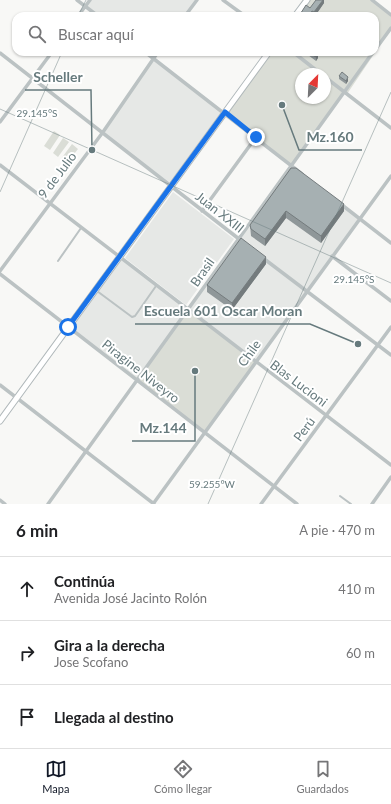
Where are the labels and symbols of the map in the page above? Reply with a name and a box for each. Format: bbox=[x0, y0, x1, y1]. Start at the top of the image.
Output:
callout: Scheller bbox=[25, 64, 91, 90]
text: Scheller bbox=[33, 68, 83, 85]
north arrow bbox=[295, 68, 331, 104]
text: 29.145°S bbox=[17, 107, 57, 119]
callout: Mz.160 bbox=[299, 124, 362, 150]
route end bbox=[247, 128, 265, 146]
text: Mz.160 bbox=[306, 128, 354, 145]
street label: 9 de Julio bbox=[34, 149, 80, 201]
street label: Juan XXIII bbox=[192, 188, 248, 236]
street label: Brasil bbox=[187, 255, 217, 289]
text: 29.145°S bbox=[334, 273, 374, 285]
callout: Escuela 601 Oscar Moran bbox=[135, 298, 310, 324]
text: Escuela 601 Oscar Moran bbox=[144, 302, 302, 319]
route start bbox=[59, 318, 77, 336]
street label: Piragine Niveyro bbox=[99, 336, 183, 406]
street label: Chile bbox=[234, 336, 264, 369]
street label: Blas Lucioni bbox=[267, 356, 331, 410]
street label: Perú bbox=[290, 414, 318, 444]
callout: Mz.144 bbox=[132, 415, 195, 441]
text: Mz.144 bbox=[139, 419, 187, 436]
text: 59.255°W bbox=[189, 478, 236, 490]

